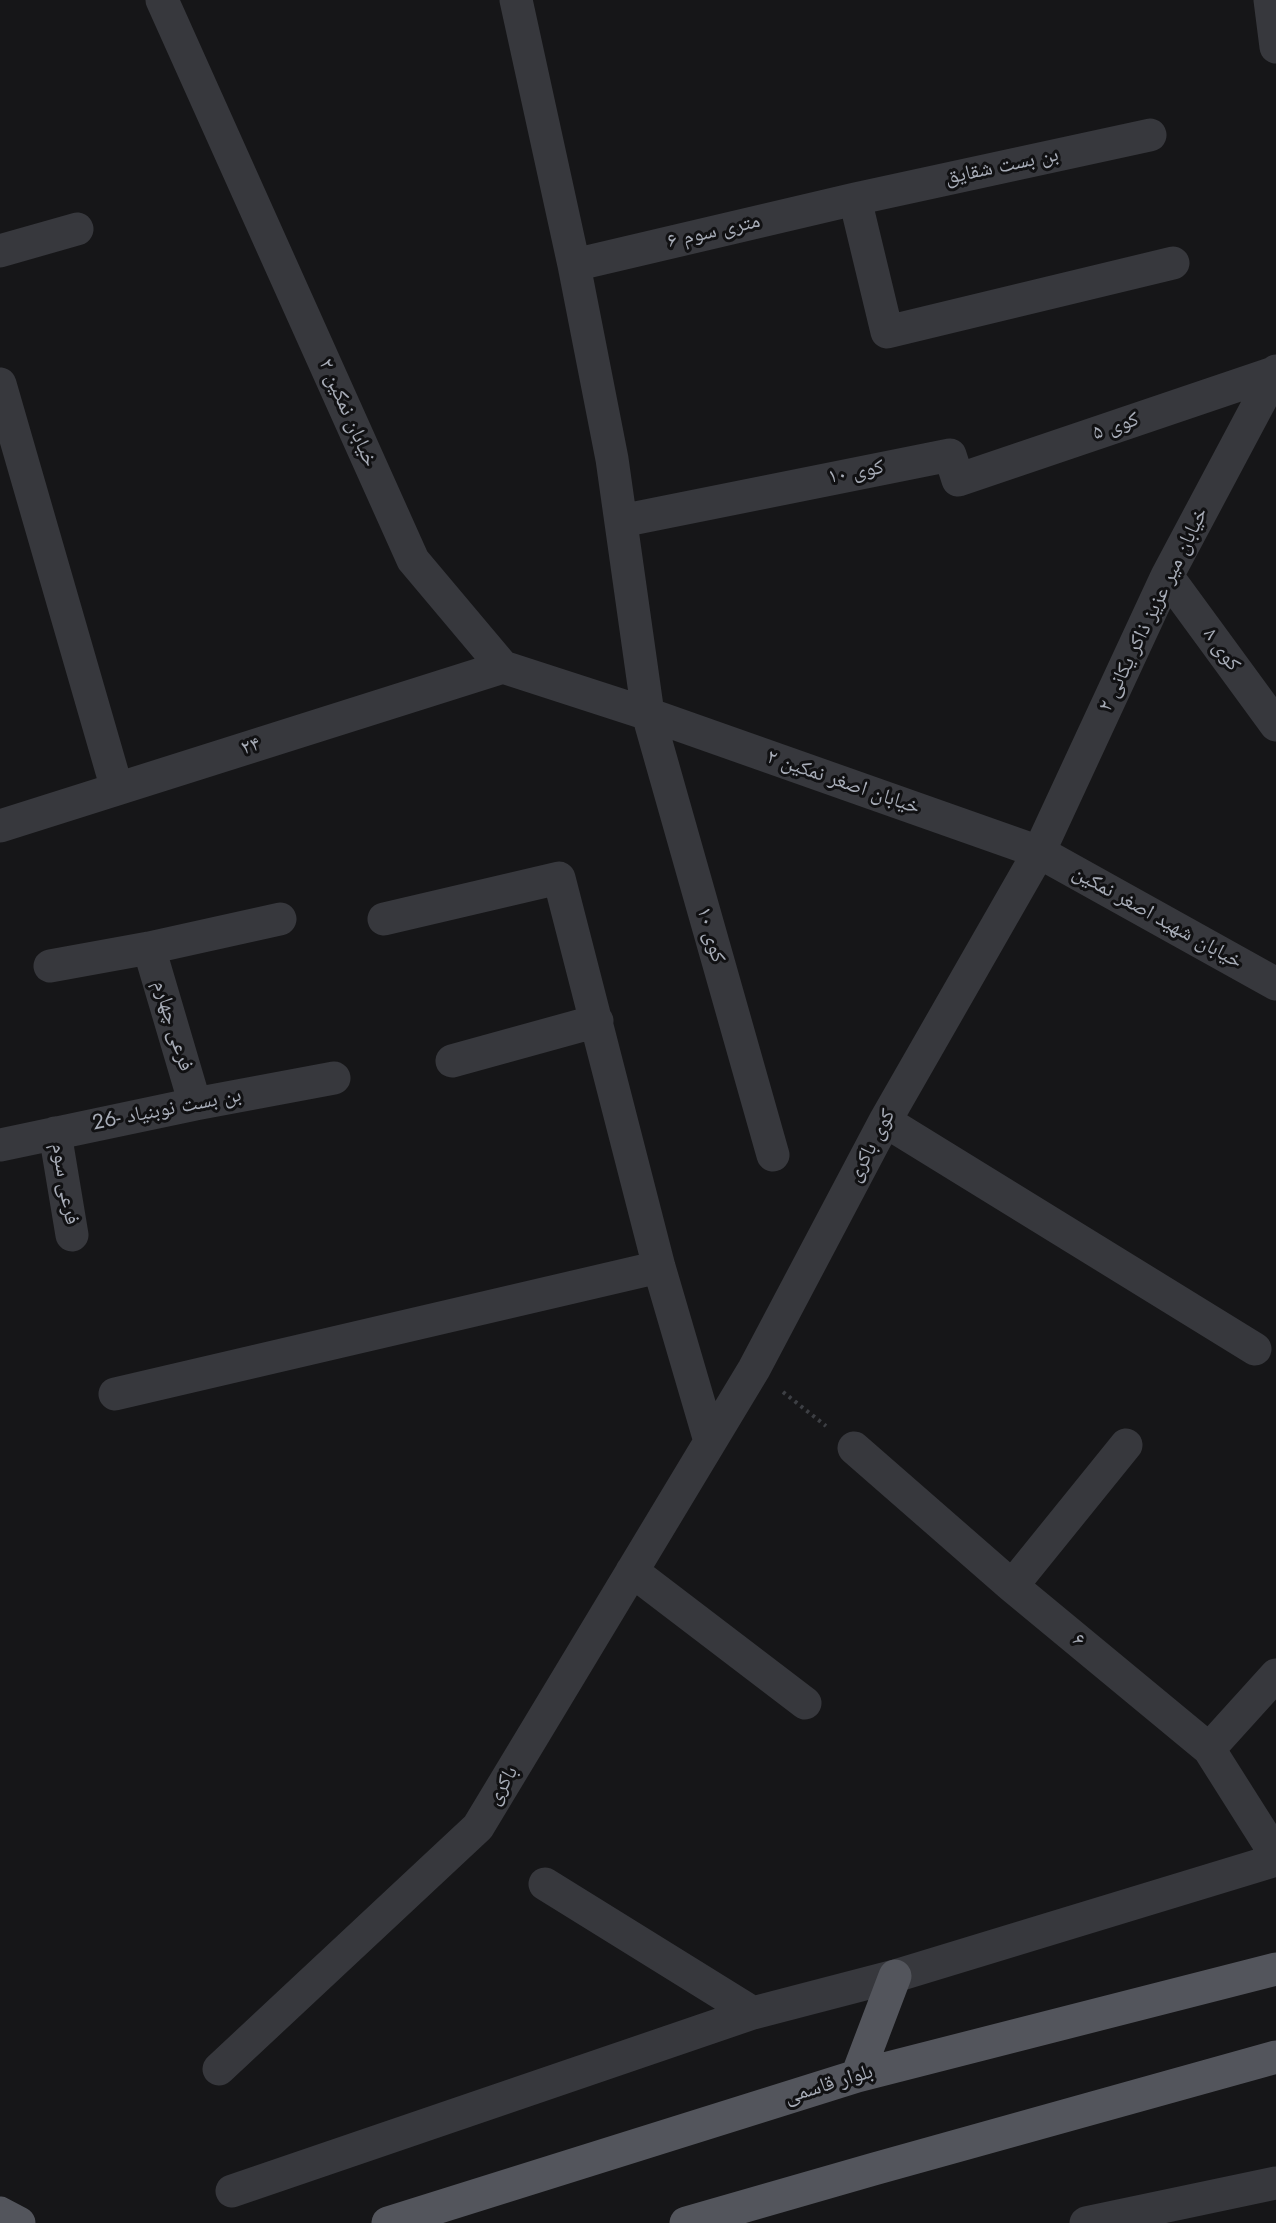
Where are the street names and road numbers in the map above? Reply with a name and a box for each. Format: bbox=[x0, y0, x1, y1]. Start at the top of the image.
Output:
street label: بن بست شقایق bbox=[943, 143, 1061, 191]
street label: ۶ متری سوم bbox=[665, 209, 763, 255]
street label: خیابان نمکین ۲ bbox=[312, 355, 382, 471]
street label: کوی ۵ bbox=[1090, 407, 1142, 447]
street label: کوی ۱۰ bbox=[826, 455, 886, 491]
street label: ۲ خیابان میر عزیز ذاکر یکانی bbox=[1094, 504, 1214, 716]
street label: کوی ۸ bbox=[1197, 623, 1245, 677]
street label: ۲۴ bbox=[238, 732, 264, 762]
street label: خیابان اصغر نمکین ۲ bbox=[763, 745, 923, 821]
street label: خیابان شهید اصغر نمکین bbox=[1068, 861, 1246, 975]
street label: کوی ۱۰ bbox=[690, 904, 730, 966]
street label: فرعی چهارم bbox=[146, 978, 198, 1074]
street label: 26- بن بست نوبنیاد bbox=[90, 1083, 244, 1137]
street label: کوی باکری bbox=[842, 1105, 902, 1187]
street label: فرعی سوم bbox=[44, 1141, 84, 1227]
street label: ۶ bbox=[1066, 1628, 1090, 1654]
street label: باکری bbox=[482, 1762, 524, 1810]
street label: بلوار قاسمی bbox=[782, 2060, 876, 2110]

